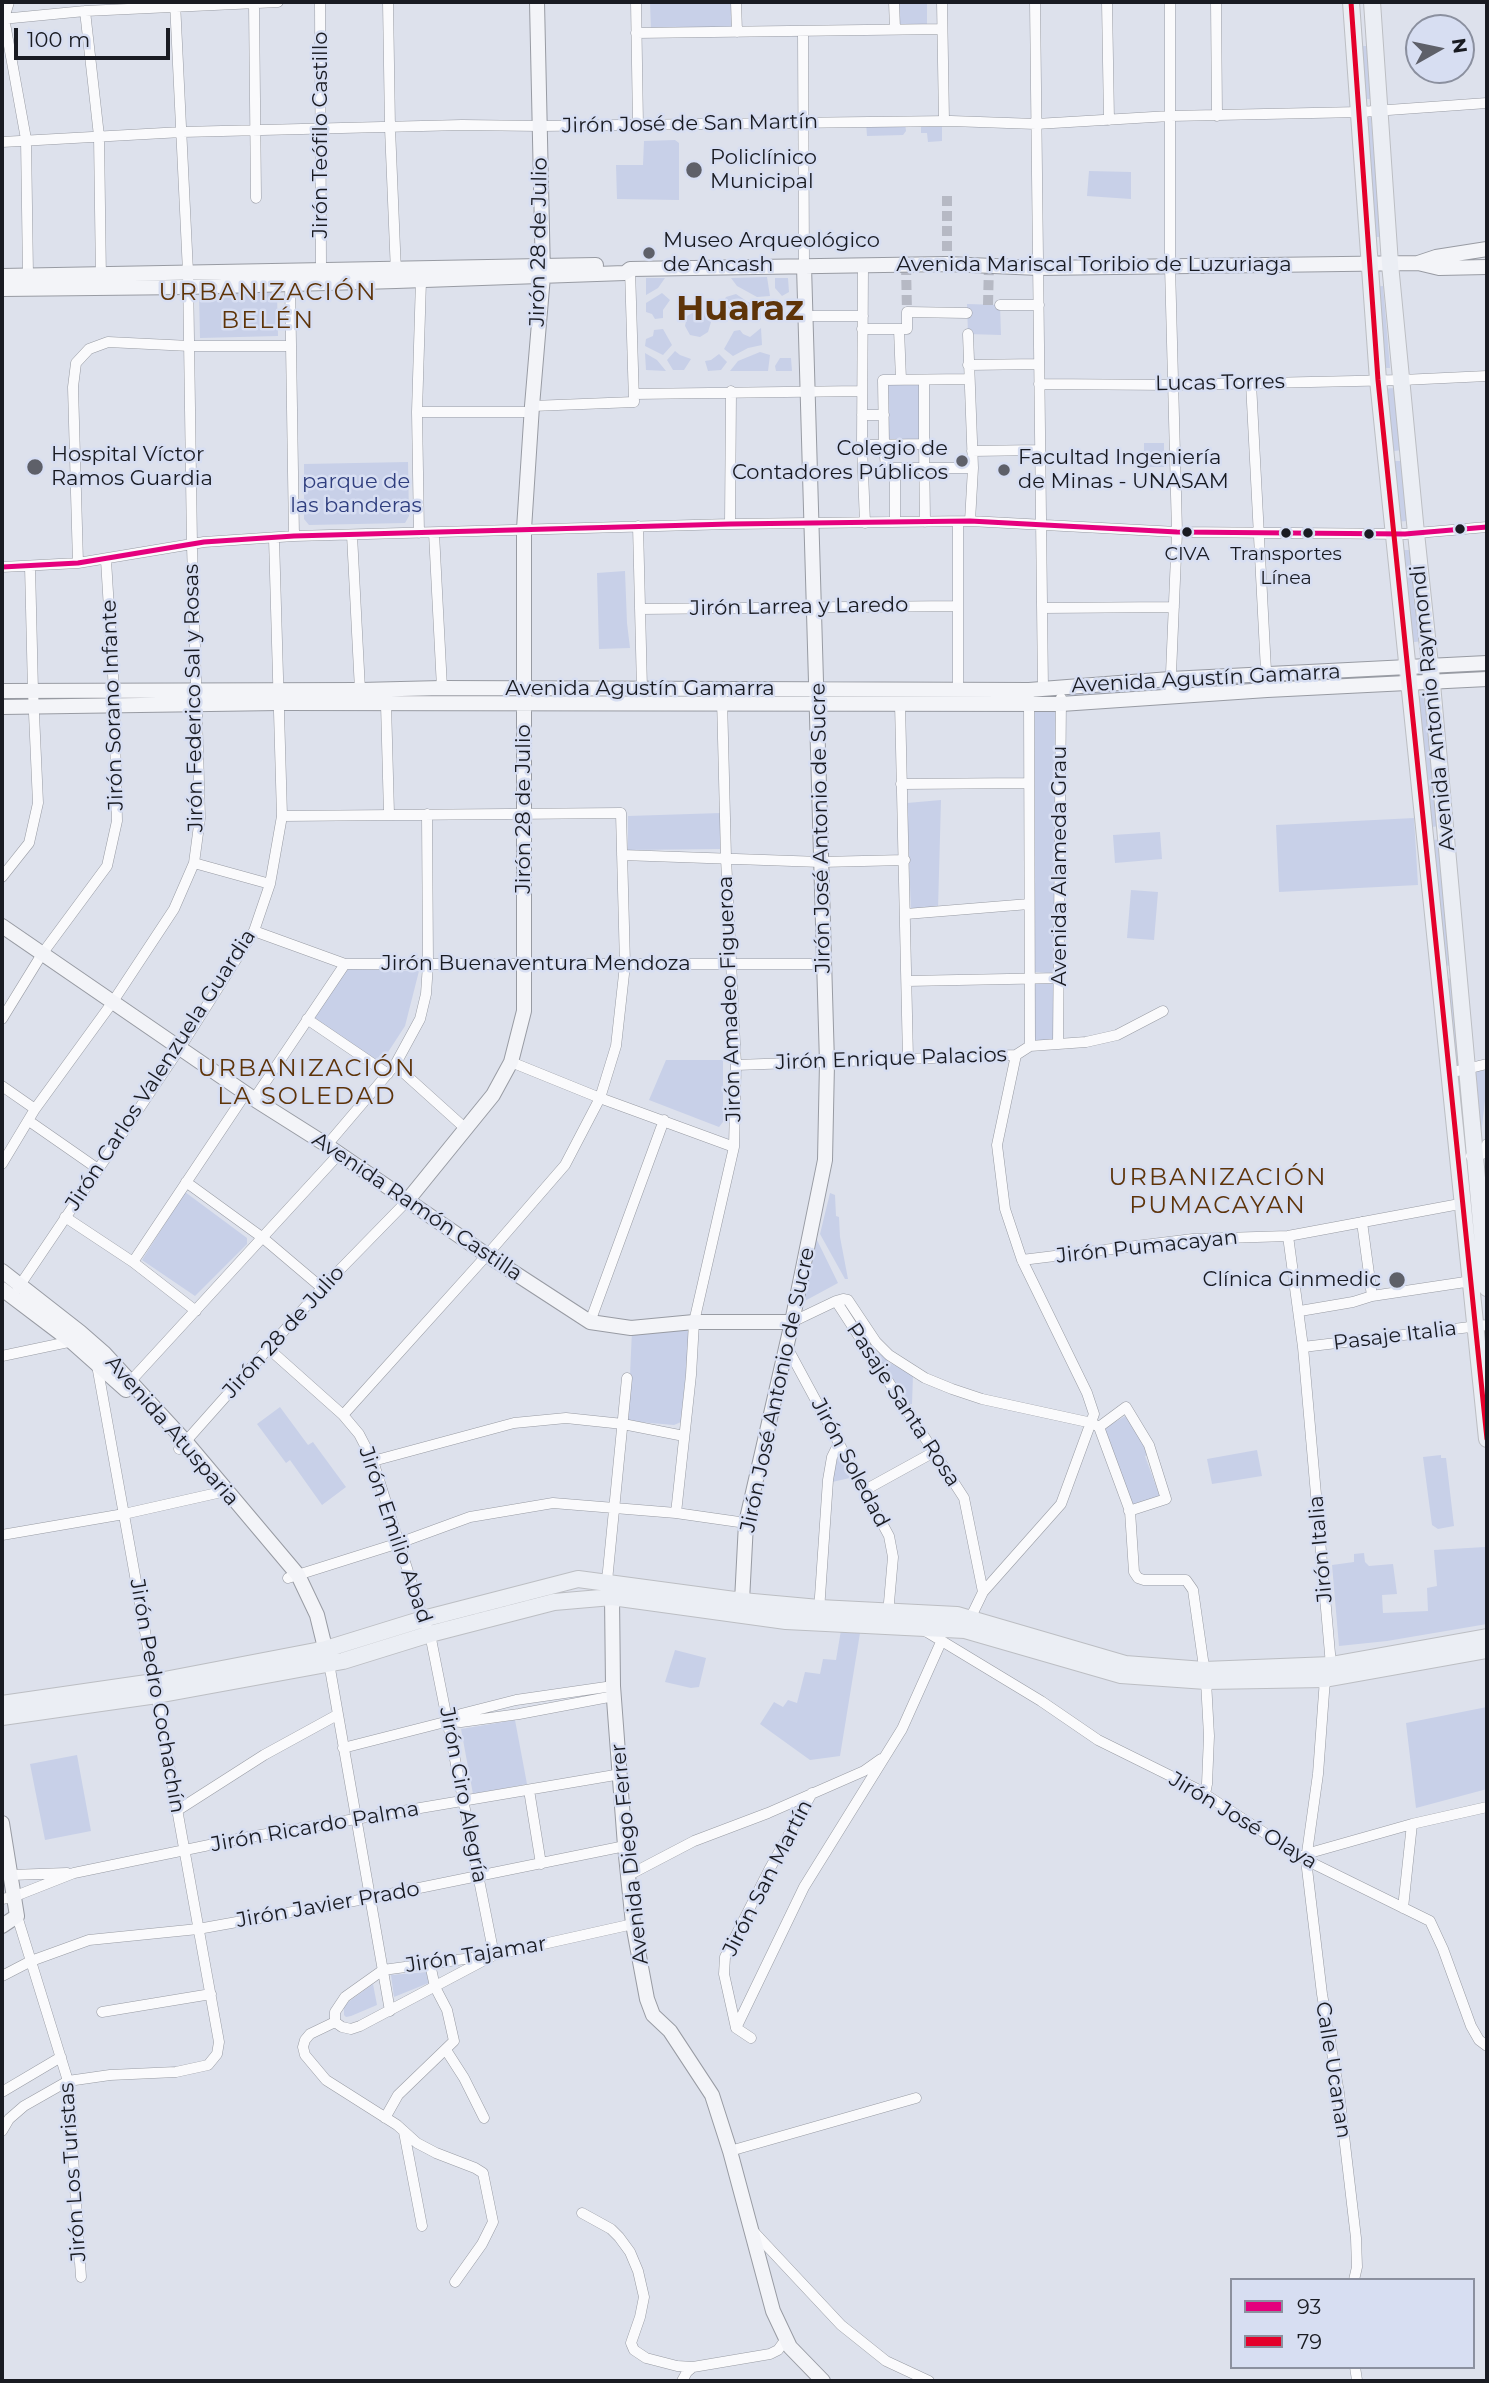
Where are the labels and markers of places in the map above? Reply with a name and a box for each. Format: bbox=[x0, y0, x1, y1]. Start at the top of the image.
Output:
place label: Policlínico Municipal bbox=[710, 145, 817, 195]
marker: Policlínico Municipal bbox=[684, 160, 704, 180]
place label: Museo Arqueológico de Ancash bbox=[663, 228, 880, 278]
marker: Museo Arqueológico de Ancash bbox=[641, 245, 657, 261]
place label: Colegio de Contadores Públicos bbox=[732, 436, 948, 486]
place label: Hospital Víctor Ramos Guardia bbox=[51, 442, 213, 492]
place label: Facultad Ingeniería de Minas - UNASAM bbox=[1018, 445, 1229, 495]
marker: Colegio de Contadores Públicos bbox=[954, 453, 970, 469]
marker: Hospital Víctor Ramos Guardia bbox=[25, 457, 45, 477]
marker: Facultad Ingeniería de Minas - UNASAM bbox=[996, 462, 1012, 478]
unlabelled marker bbox=[1453, 522, 1467, 536]
marker: CIVA bbox=[1180, 525, 1194, 539]
marker: Transportes Línea bbox=[1279, 526, 1293, 540]
unlabelled marker bbox=[1301, 526, 1315, 540]
unlabelled marker bbox=[1362, 527, 1376, 541]
place label: CIVA bbox=[1164, 543, 1210, 565]
place label: Transportes Línea bbox=[1230, 543, 1342, 587]
place label: Clínica Ginmedic bbox=[1203, 1267, 1381, 1293]
marker: Clínica Ginmedic bbox=[1387, 1270, 1407, 1290]

